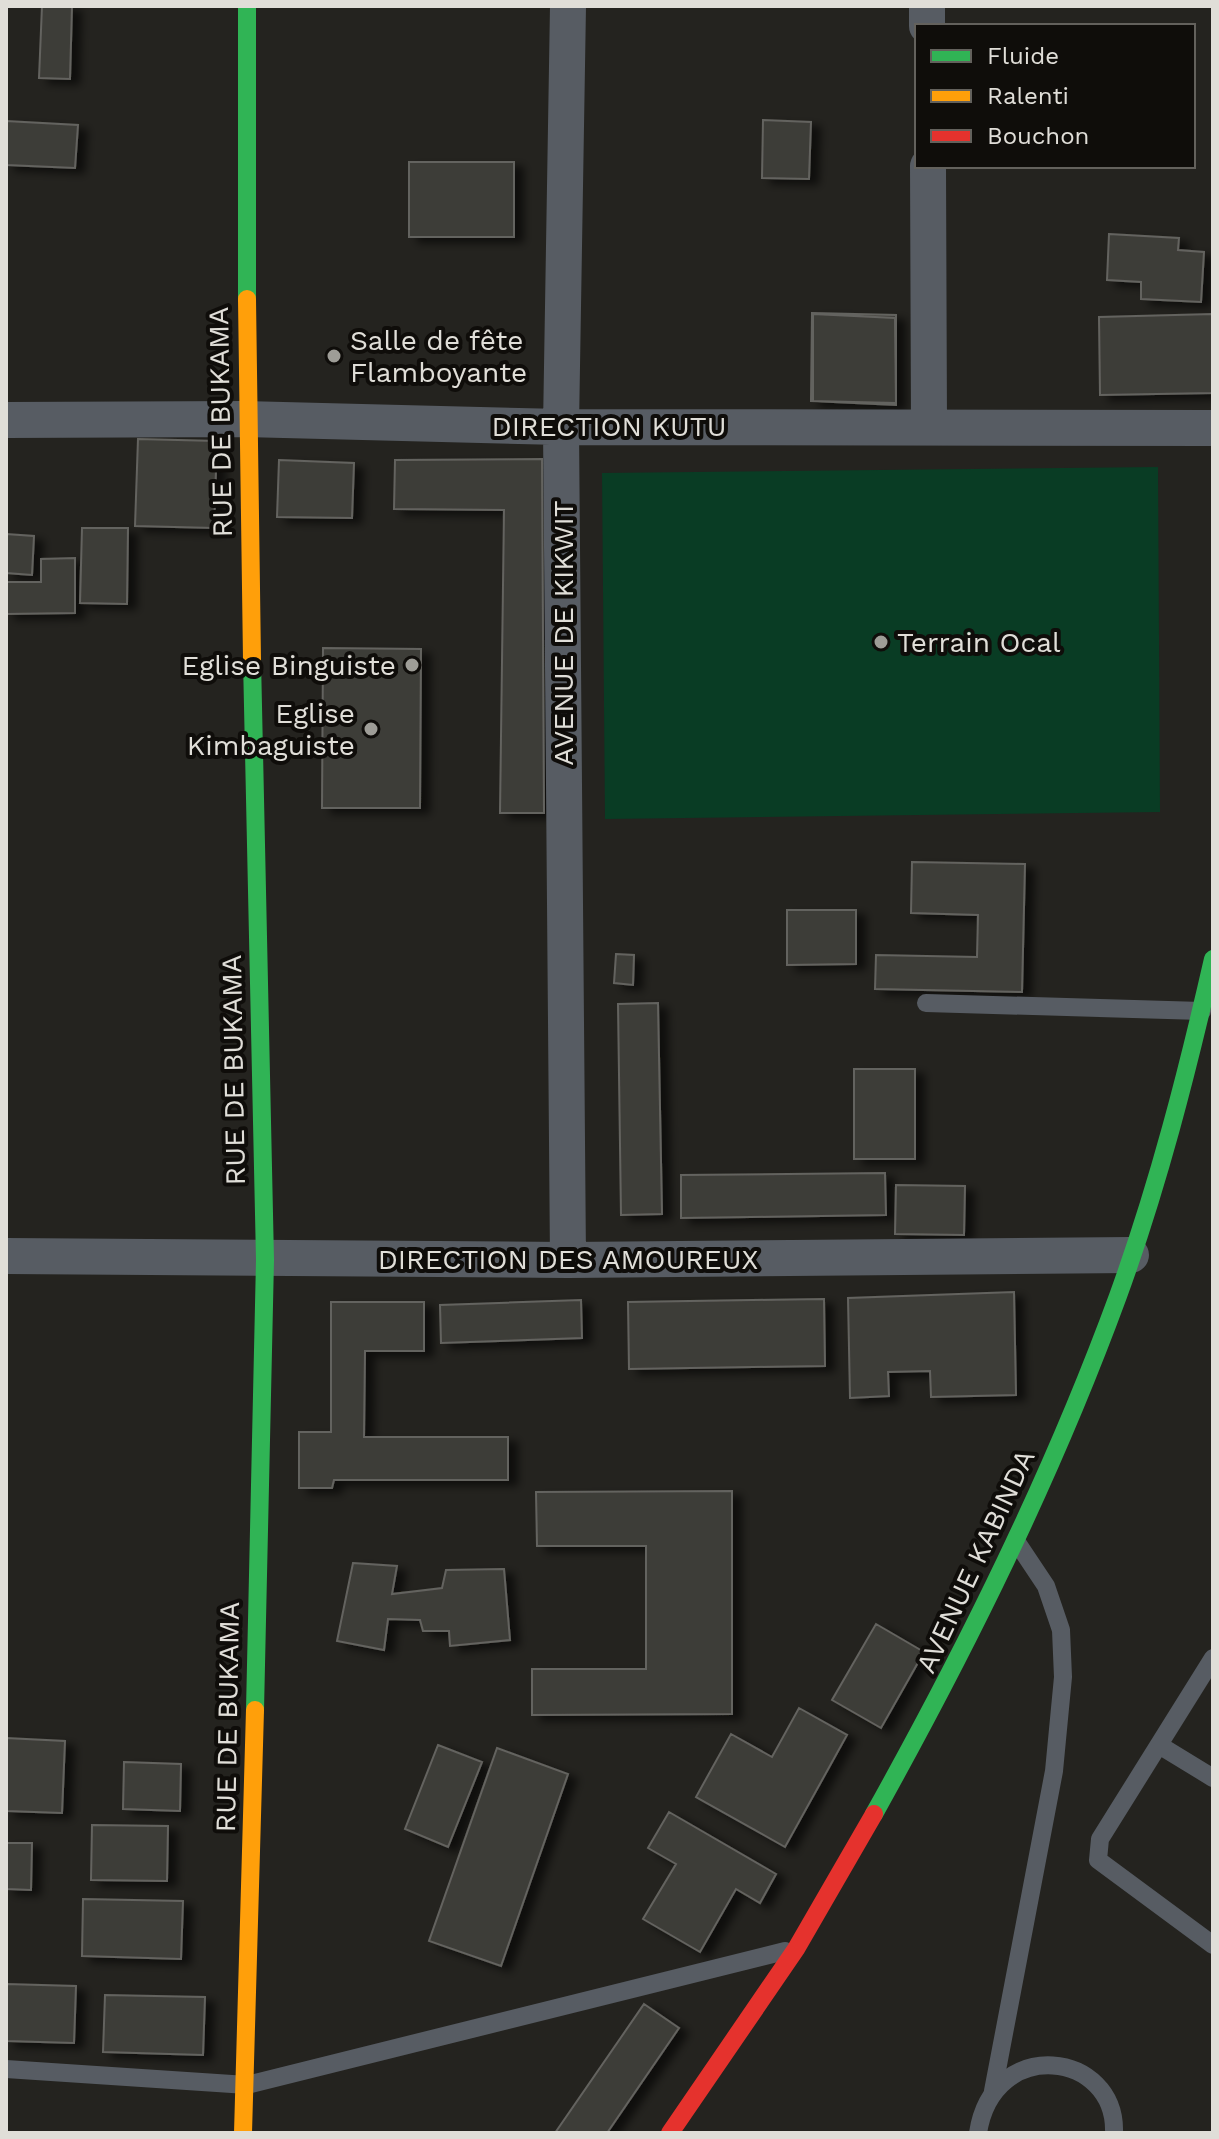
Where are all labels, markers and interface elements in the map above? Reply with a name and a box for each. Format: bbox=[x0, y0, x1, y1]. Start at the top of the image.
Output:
legend bbox=[915, 24, 1195, 168]
text: Fluide bbox=[987, 42, 1059, 70]
text: Ralenti bbox=[987, 82, 1069, 110]
text: Bouchon bbox=[987, 122, 1089, 150]
street label: RUE DE BUKAMA bbox=[202, 306, 239, 538]
place label: Salle de fête Flamboyante bbox=[350, 324, 527, 389]
marker: Salle de fête Flamboyante bbox=[325, 347, 343, 365]
street label: DIRECTION KUTU bbox=[492, 410, 726, 443]
street label: AVENUE DE KIKWIT bbox=[547, 500, 580, 766]
place label: Terrain Ocal bbox=[897, 626, 1061, 659]
marker: Terrain Ocal bbox=[872, 633, 890, 651]
place label: Eglise Binguiste bbox=[181, 649, 396, 682]
marker: Eglise Binguiste bbox=[403, 656, 421, 674]
place label: Eglise Kimbaguiste bbox=[187, 697, 355, 762]
marker: Eglise Kimbaguiste bbox=[362, 720, 380, 738]
street label: RUE DE BUKAMA bbox=[215, 954, 252, 1186]
street label: DIRECTION DES AMOUREUX bbox=[378, 1243, 758, 1276]
street label: AVENUE KABINDA bbox=[909, 1444, 1042, 1678]
street label: RUE DE BUKAMA bbox=[209, 1601, 246, 1833]

